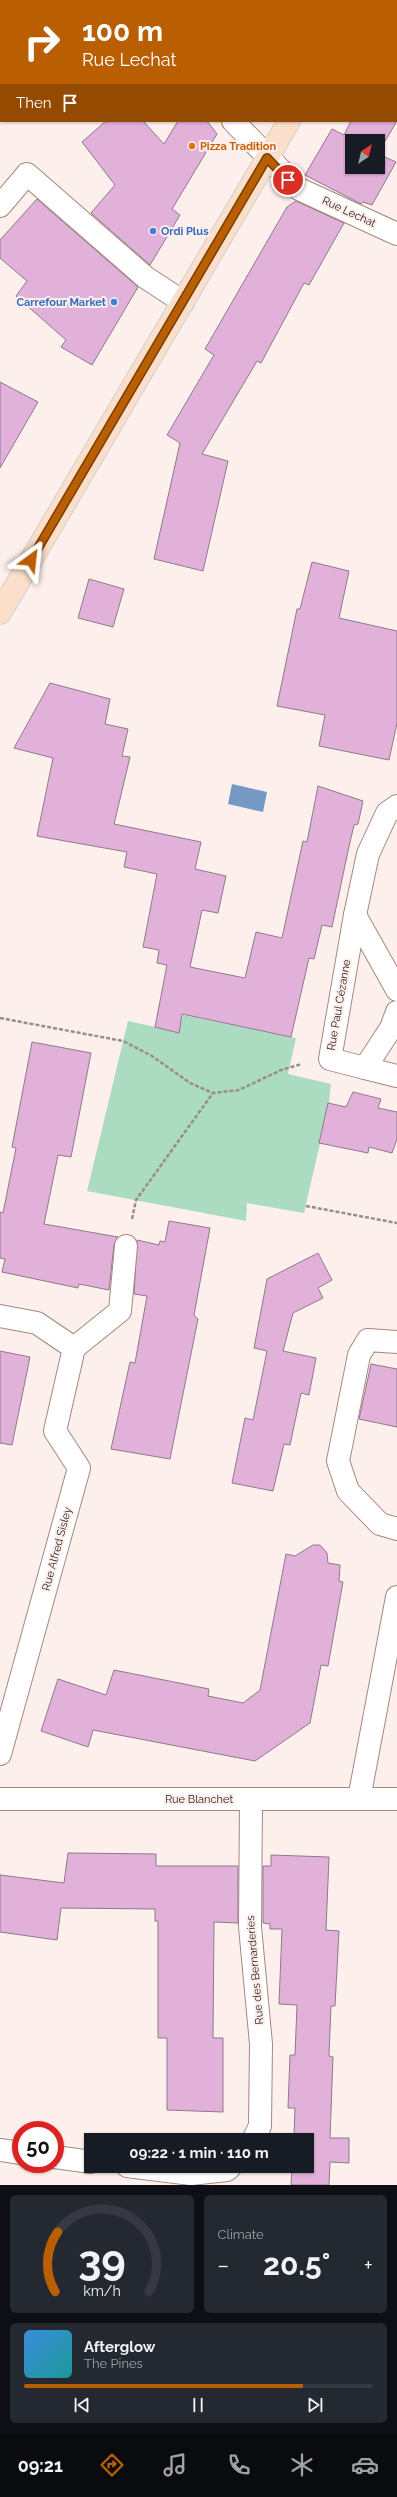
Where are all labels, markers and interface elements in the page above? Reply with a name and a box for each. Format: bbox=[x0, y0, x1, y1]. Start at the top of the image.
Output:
text: 100 m bbox=[82, 15, 163, 48]
icon: right bbox=[16, 16, 68, 68]
text: Rue Lechat bbox=[82, 49, 176, 70]
icon: arrive bbox=[59, 92, 81, 114]
text: Then bbox=[16, 94, 51, 112]
north arrow bbox=[345, 134, 385, 174]
map controls bbox=[345, 134, 385, 174]
place label: Pizza Tradition bbox=[200, 140, 277, 153]
marker: Pizza Tradition bbox=[187, 141, 197, 151]
pin bbox=[271, 163, 305, 197]
icon: arrive bbox=[277, 169, 299, 191]
street label: Rue Lechat bbox=[320, 194, 378, 230]
place label: Ordi Plus bbox=[161, 225, 209, 238]
marker: Ordi Plus bbox=[148, 226, 158, 236]
place label: Carrefour Market bbox=[16, 296, 107, 309]
marker: Carrefour Market bbox=[109, 297, 119, 307]
position arrow bbox=[10, 539, 52, 581]
street label: Rue Paul Cézanne bbox=[325, 958, 354, 1052]
street label: Rue Alfred Sisley bbox=[40, 1506, 74, 1592]
street label: Rue Blanchet bbox=[165, 1793, 233, 1806]
street label: Rue des Bernarderies bbox=[244, 1915, 266, 2025]
speed limit sign: 50 bbox=[12, 2121, 64, 2173]
text: 09:22 · 1 min · 110 m bbox=[129, 2144, 269, 2162]
text: Climate bbox=[218, 2227, 264, 2242]
text: 39 bbox=[78, 2236, 126, 2285]
text: 20.5° bbox=[263, 2247, 330, 2282]
text: − bbox=[218, 2252, 229, 2278]
text: + bbox=[364, 2252, 373, 2278]
text: km/h bbox=[83, 2283, 121, 2299]
text: Afterglow bbox=[84, 2338, 155, 2356]
text: The Pines bbox=[84, 2356, 143, 2371]
icon: previous bbox=[71, 2394, 93, 2416]
icon: pause bbox=[187, 2394, 209, 2416]
icon: next bbox=[304, 2394, 326, 2416]
icon: directions bbox=[98, 2451, 126, 2479]
icon: music bbox=[161, 2451, 189, 2479]
icon: phone bbox=[225, 2451, 253, 2479]
icon: climate bbox=[288, 2451, 316, 2479]
icon: car bbox=[351, 2451, 379, 2479]
text: 09:21 bbox=[18, 2455, 63, 2476]

